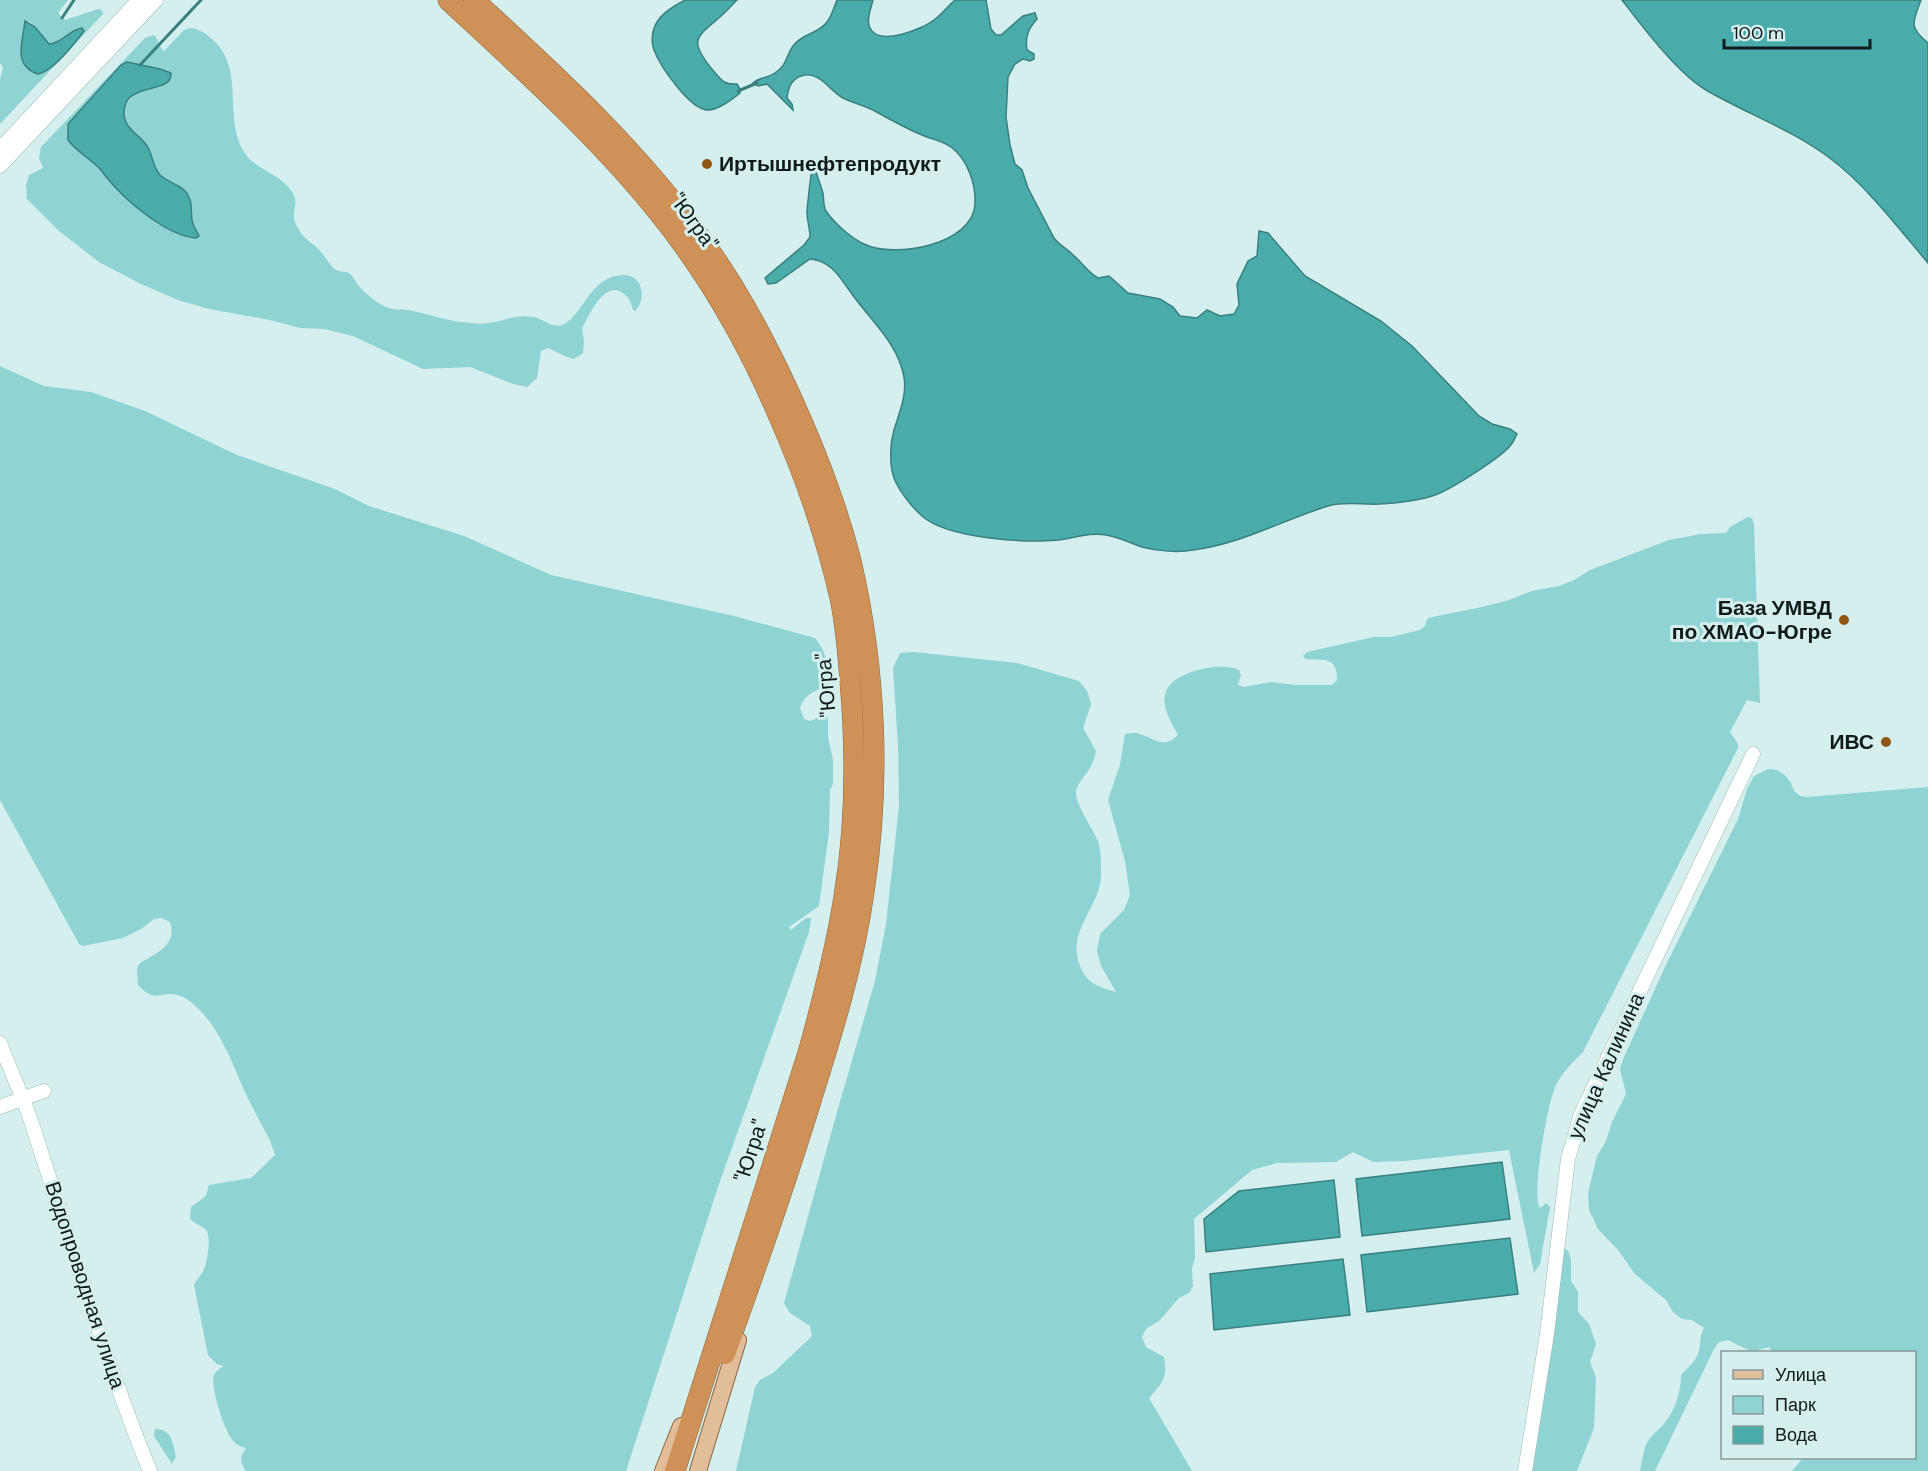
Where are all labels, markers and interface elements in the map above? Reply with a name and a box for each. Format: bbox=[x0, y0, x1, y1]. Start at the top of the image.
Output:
scale bar bbox=[1724, 12, 1870, 50]
text: 100 m bbox=[1733, 21, 1784, 45]
place label: Иртышнефтепродукт bbox=[719, 150, 941, 178]
marker: Иртышнефтепродукт bbox=[700, 157, 714, 171]
street label: "Югра" bbox=[664, 188, 724, 256]
place label: База УМВД по ХМАО-Югре bbox=[1672, 594, 1832, 646]
marker: База УМВД по ХМАО-Югре bbox=[1837, 613, 1851, 627]
street label: "Югра" bbox=[809, 652, 843, 718]
place label: ИВС bbox=[1829, 728, 1874, 756]
marker: ИВС bbox=[1879, 735, 1893, 749]
street label: улица Калинина bbox=[1561, 988, 1651, 1144]
street label: "Югра" bbox=[728, 1116, 774, 1186]
street label: Водопроводная улица bbox=[38, 1178, 132, 1392]
legend bbox=[1721, 1351, 1916, 1459]
text: Улица bbox=[1775, 1363, 1827, 1387]
text: Парк bbox=[1775, 1393, 1816, 1417]
text: Вода bbox=[1775, 1423, 1818, 1447]

